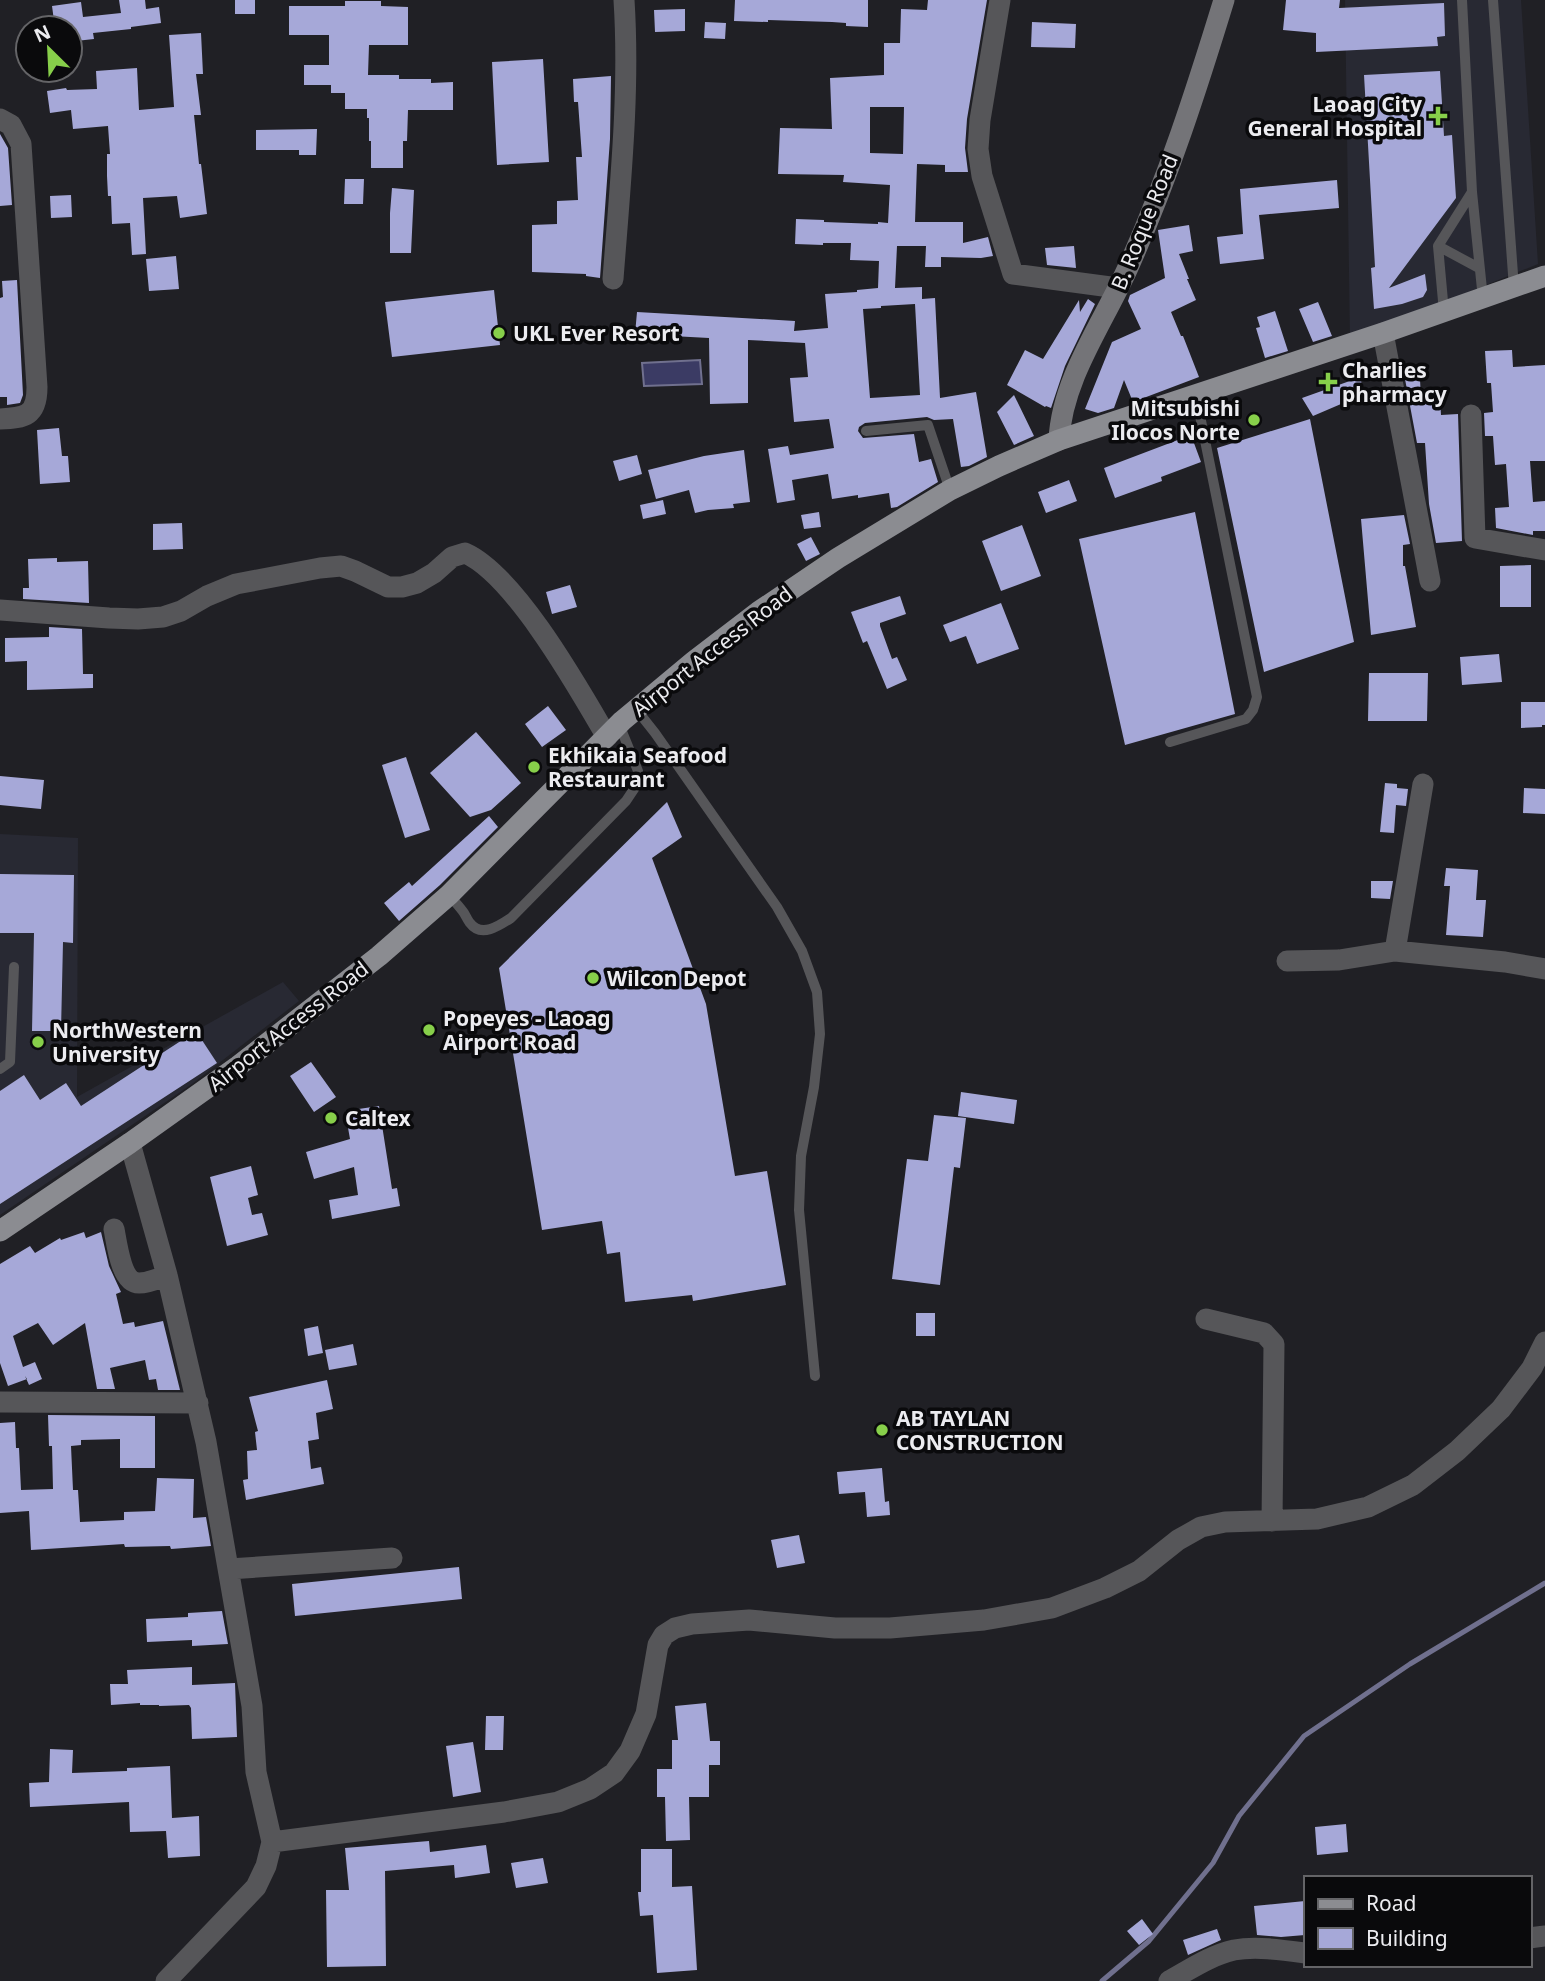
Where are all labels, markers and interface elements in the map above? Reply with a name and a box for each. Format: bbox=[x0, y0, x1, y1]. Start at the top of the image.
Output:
north arrow bbox=[14, 14, 84, 84]
text: N bbox=[30, 18, 54, 48]
place label: Laoag City General Hospital bbox=[1248, 90, 1422, 142]
marker: Laoag City General Hospital bbox=[1428, 106, 1448, 126]
street label: B. Roque Road bbox=[1104, 150, 1184, 294]
place label: UKL Ever Resort bbox=[513, 319, 680, 347]
marker: UKL Ever Resort bbox=[491, 325, 507, 341]
place label: Charlies pharmacy bbox=[1342, 356, 1447, 408]
marker: Charlies pharmacy bbox=[1320, 374, 1336, 390]
place label: Mitsubishi Ilocos Norte bbox=[1111, 394, 1240, 446]
marker: Mitsubishi Ilocos Norte bbox=[1246, 412, 1262, 428]
street label: Airport Access Road bbox=[626, 580, 798, 722]
place label: Ekhikaia Seafood Restaurant bbox=[548, 741, 727, 793]
marker: Ekhikaia Seafood Restaurant bbox=[526, 759, 542, 775]
street label: Airport Access Road bbox=[202, 955, 374, 1097]
place label: Wilcon Depot bbox=[607, 964, 746, 992]
marker: Wilcon Depot bbox=[585, 970, 601, 986]
place label: Popeyes - Laoag Airport Road bbox=[443, 1004, 611, 1056]
place label: NorthWestern University bbox=[52, 1016, 202, 1068]
marker: Popeyes - Laoag Airport Road bbox=[421, 1022, 437, 1038]
marker: NorthWestern University bbox=[30, 1034, 46, 1050]
place label: Caltex bbox=[345, 1104, 412, 1132]
marker: Caltex bbox=[323, 1110, 339, 1126]
place label: AB TAYLAN CONSTRUCTION bbox=[896, 1404, 1064, 1456]
marker: AB TAYLAN CONSTRUCTION bbox=[874, 1422, 890, 1438]
legend bbox=[1304, 1876, 1531, 1967]
text: Road bbox=[1366, 1889, 1416, 1917]
text: Building bbox=[1366, 1924, 1448, 1952]

